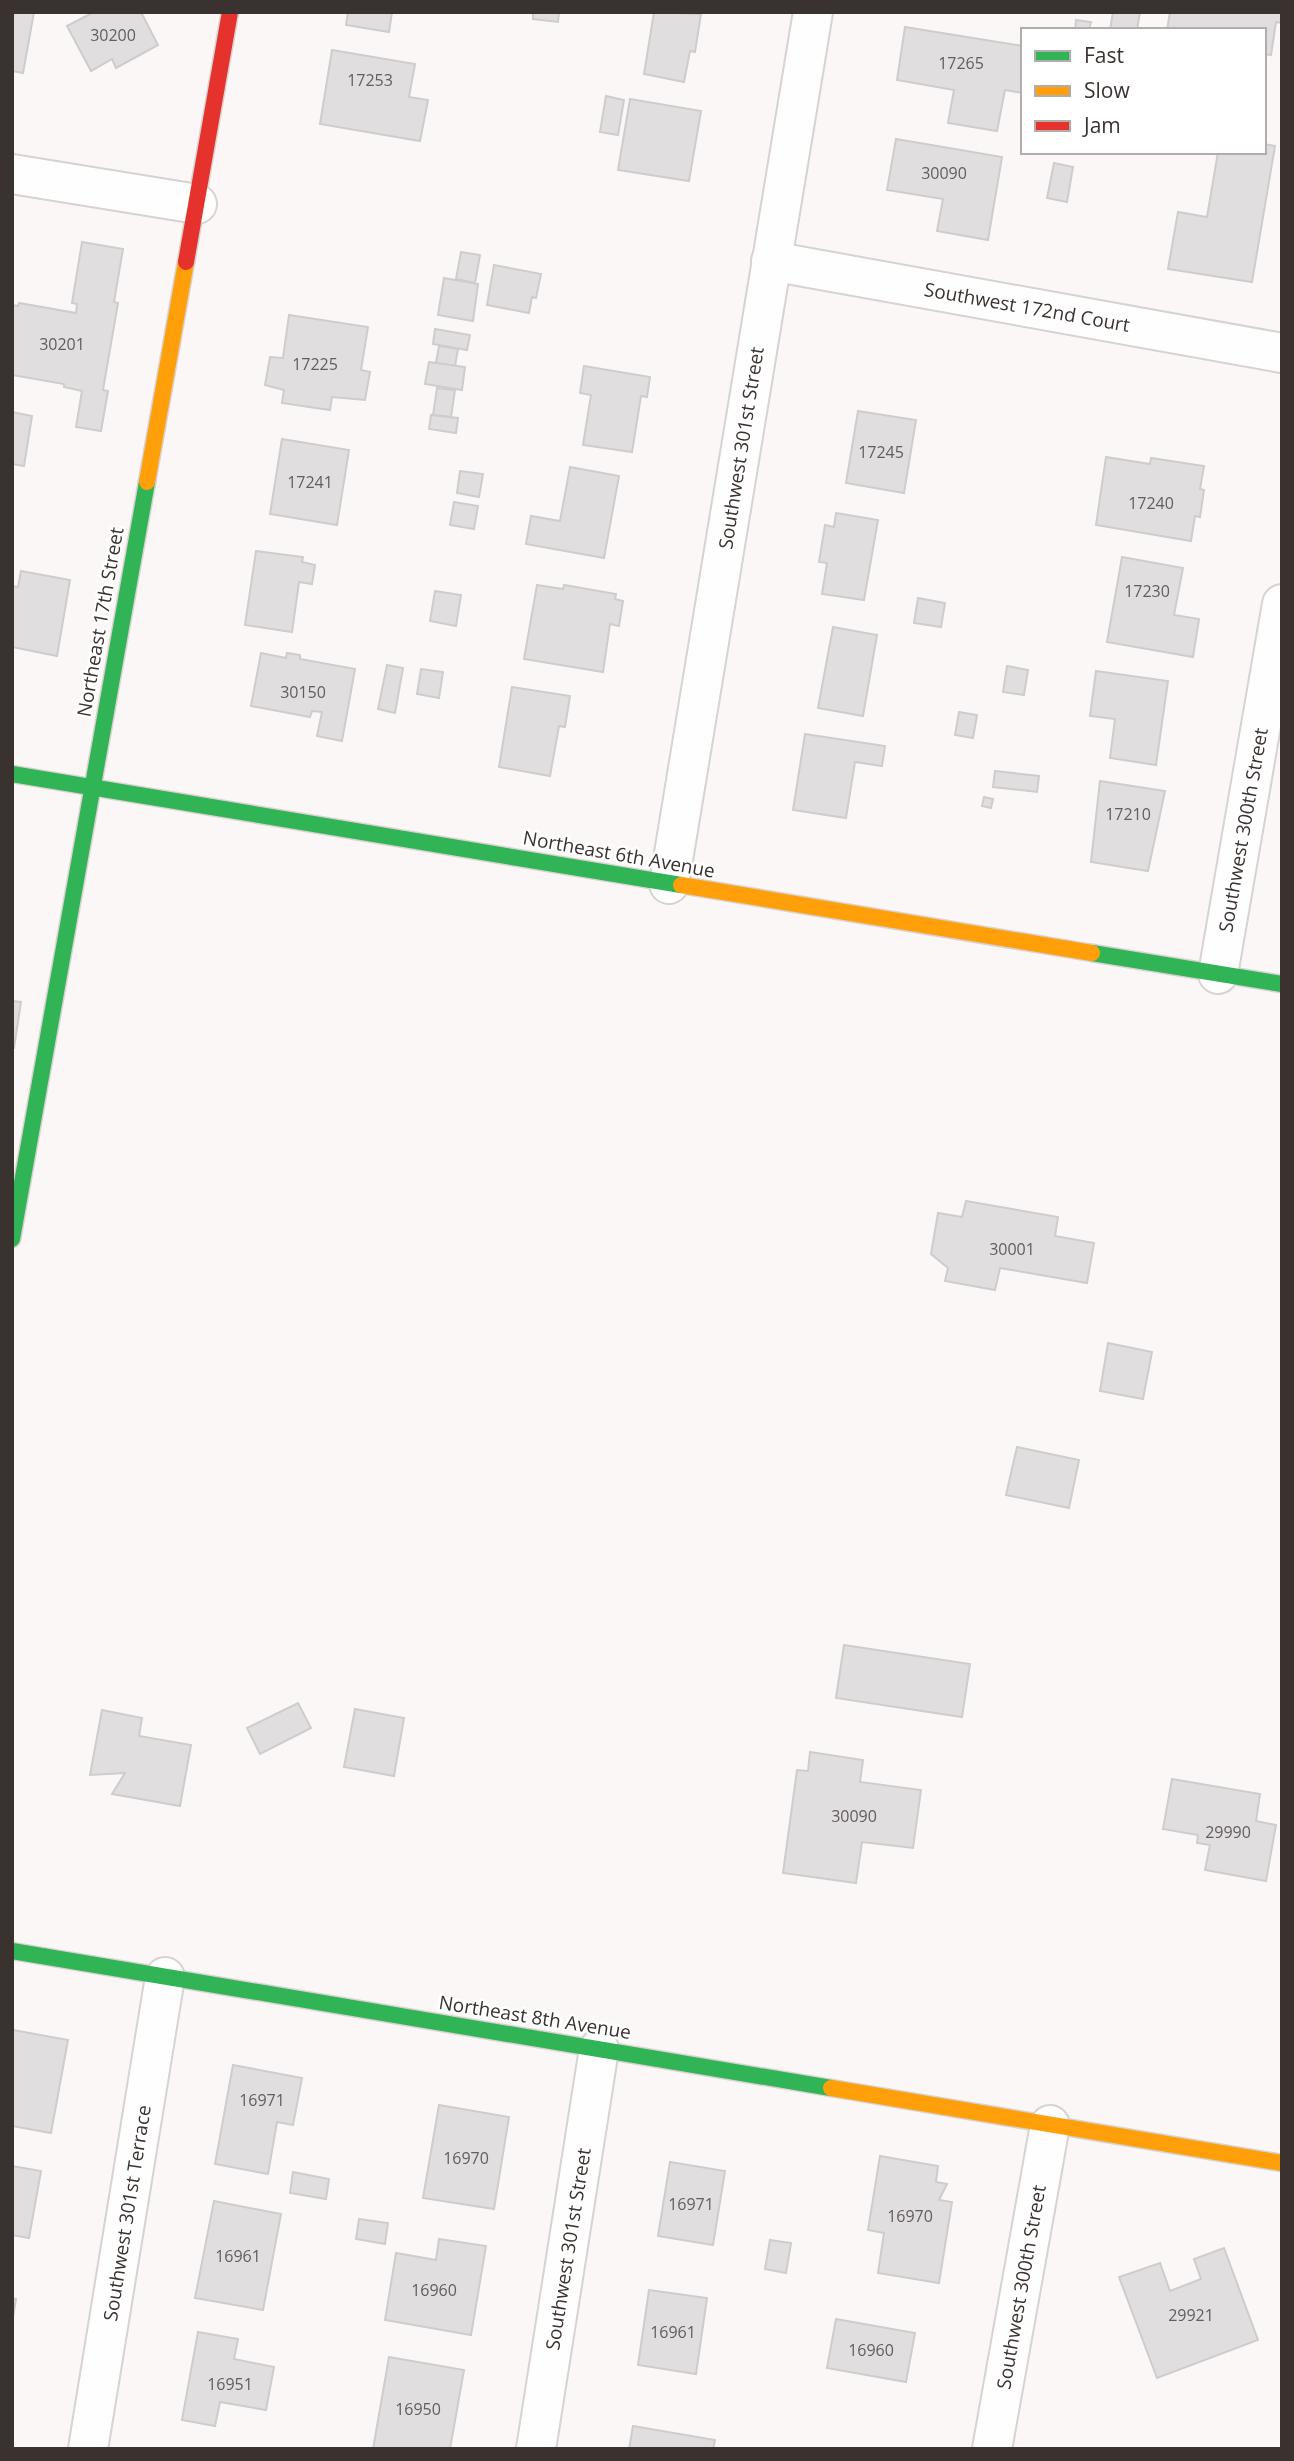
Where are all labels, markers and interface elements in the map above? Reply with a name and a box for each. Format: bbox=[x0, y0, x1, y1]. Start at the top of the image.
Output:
house number: 30200 bbox=[90, 24, 136, 46]
legend bbox=[1021, 28, 1266, 154]
text: Fast bbox=[1084, 41, 1124, 69]
house number: 17265 bbox=[938, 52, 984, 74]
house number: 17253 bbox=[347, 69, 393, 91]
text: Slow bbox=[1084, 76, 1130, 104]
text: Jam bbox=[1082, 111, 1121, 139]
house number: 30090 bbox=[921, 162, 967, 184]
street label: Southwest 172nd Court bbox=[922, 276, 1132, 338]
house number: 30201 bbox=[39, 333, 85, 355]
street label: Southwest 301st Street bbox=[712, 345, 770, 551]
house number: 17225 bbox=[292, 353, 338, 375]
house number: 17245 bbox=[858, 441, 904, 463]
house number: 17241 bbox=[287, 471, 333, 493]
house number: 17240 bbox=[1128, 492, 1174, 514]
street label: Northeast 17th Street bbox=[71, 525, 130, 719]
house number: 17230 bbox=[1124, 580, 1170, 602]
house number: 30150 bbox=[280, 681, 326, 703]
street label: Southwest 300th Street bbox=[1212, 726, 1274, 934]
house number: 17210 bbox=[1105, 803, 1151, 825]
street label: Northeast 6th Avenue bbox=[521, 824, 717, 884]
house number: 30001 bbox=[989, 1238, 1035, 1260]
house number: 30090 bbox=[831, 1805, 877, 1827]
house number: 29990 bbox=[1205, 1821, 1251, 1843]
street label: Northeast 8th Avenue bbox=[437, 1989, 633, 2045]
house number: 16971 bbox=[239, 2089, 285, 2111]
street label: Southwest 301st Terrace bbox=[97, 2103, 157, 2323]
street label: Southwest 301st Street bbox=[539, 2146, 597, 2352]
house number: 16970 bbox=[443, 2147, 489, 2169]
street label: Southwest 300th Street bbox=[990, 2183, 1052, 2391]
house number: 16971 bbox=[668, 2193, 714, 2215]
house number: 16970 bbox=[887, 2205, 933, 2227]
house number: 16961 bbox=[215, 2245, 261, 2267]
house number: 16960 bbox=[411, 2279, 457, 2301]
house number: 29921 bbox=[1168, 2304, 1214, 2326]
house number: 16961 bbox=[650, 2321, 696, 2343]
house number: 16960 bbox=[848, 2339, 894, 2361]
house number: 16951 bbox=[207, 2373, 253, 2395]
house number: 16950 bbox=[395, 2398, 441, 2420]

